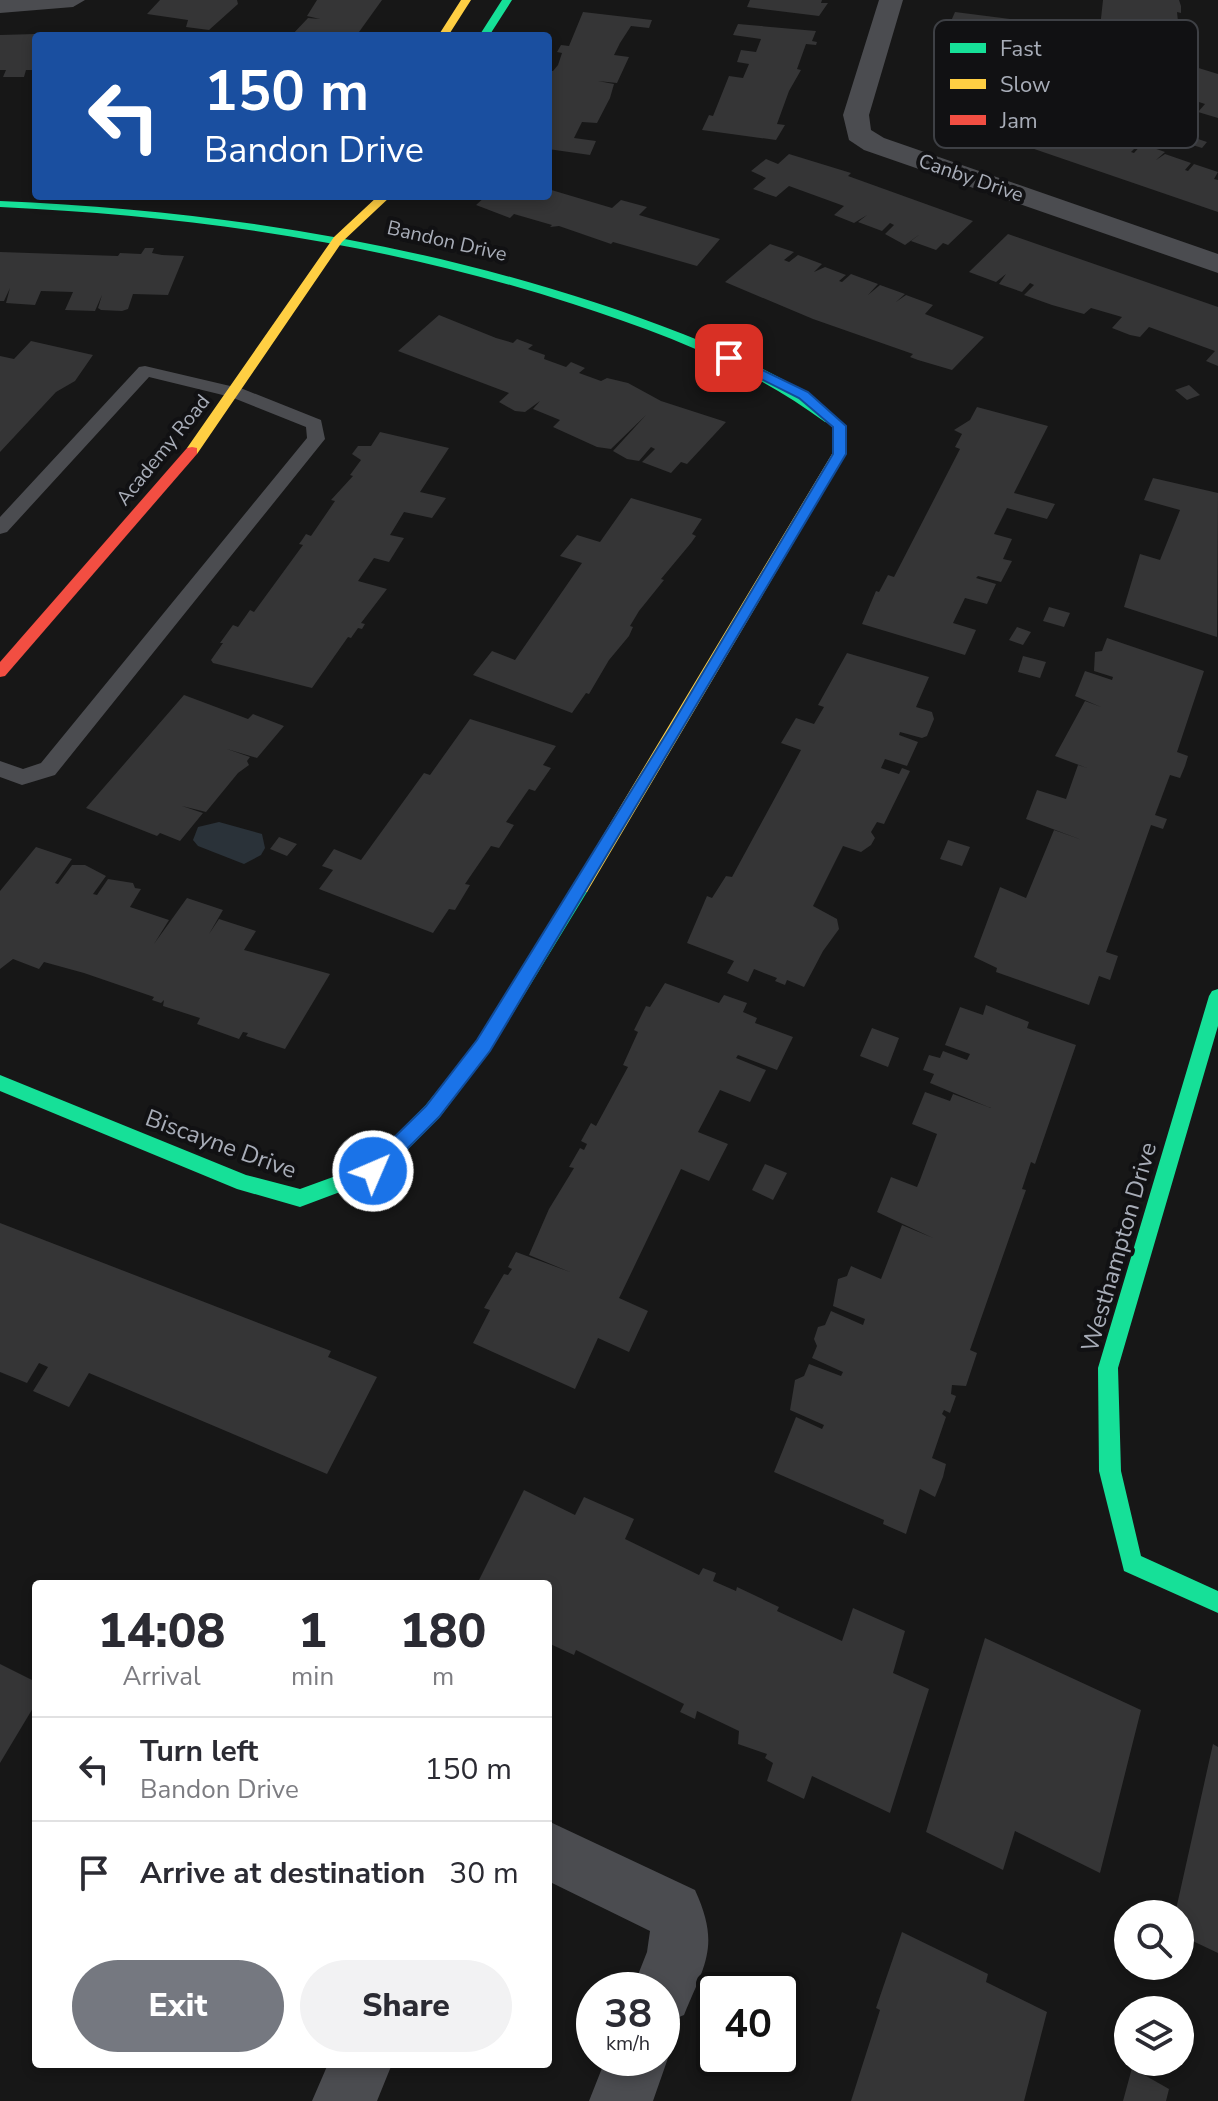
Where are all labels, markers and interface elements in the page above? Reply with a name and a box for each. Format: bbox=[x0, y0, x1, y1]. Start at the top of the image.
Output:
legend bbox=[934, 20, 1198, 148]
text: Fast bbox=[1000, 34, 1042, 64]
text: 150 m bbox=[204, 53, 369, 130]
icon: left bbox=[72, 64, 176, 168]
text: Slow bbox=[1000, 70, 1051, 100]
text: Jam bbox=[999, 106, 1038, 136]
text: Bandon Drive bbox=[204, 126, 424, 175]
street label: Canby Drive bbox=[915, 147, 1027, 209]
street label: Bandon Drive bbox=[384, 214, 510, 268]
pin bbox=[695, 324, 763, 392]
icon: arrive bbox=[707, 336, 751, 380]
street label: Academy Road bbox=[110, 389, 216, 511]
street label: Biscayne Drive bbox=[141, 1102, 301, 1186]
position arrow bbox=[331, 1129, 415, 1213]
street label: Westhampton Drive bbox=[1074, 1138, 1164, 1356]
text: 14:08 bbox=[98, 1598, 225, 1664]
text: 1 bbox=[298, 1598, 327, 1664]
text: 180 bbox=[400, 1598, 486, 1664]
text: Arrival bbox=[122, 1659, 201, 1694]
text: min bbox=[291, 1659, 334, 1694]
text: m bbox=[432, 1659, 454, 1694]
text: Turn left bbox=[140, 1731, 258, 1772]
icon: left bbox=[72, 1747, 116, 1791]
text: 150 m bbox=[425, 1749, 512, 1790]
text: Bandon Drive bbox=[140, 1772, 299, 1807]
icon: arrive bbox=[72, 1851, 116, 1895]
text: Arrive at destination bbox=[140, 1853, 425, 1894]
text: 30 m bbox=[449, 1853, 519, 1894]
map controls bbox=[1114, 1900, 1194, 2076]
button: search bbox=[1114, 1900, 1194, 1980]
button: Exit bbox=[72, 1960, 284, 2052]
button: Share bbox=[300, 1960, 512, 2052]
speed limit sign: 40 bbox=[696, 1972, 800, 2076]
text: 38 bbox=[604, 1987, 652, 2041]
button: layers bbox=[1114, 1996, 1194, 2076]
text: km/h bbox=[606, 2030, 650, 2057]

